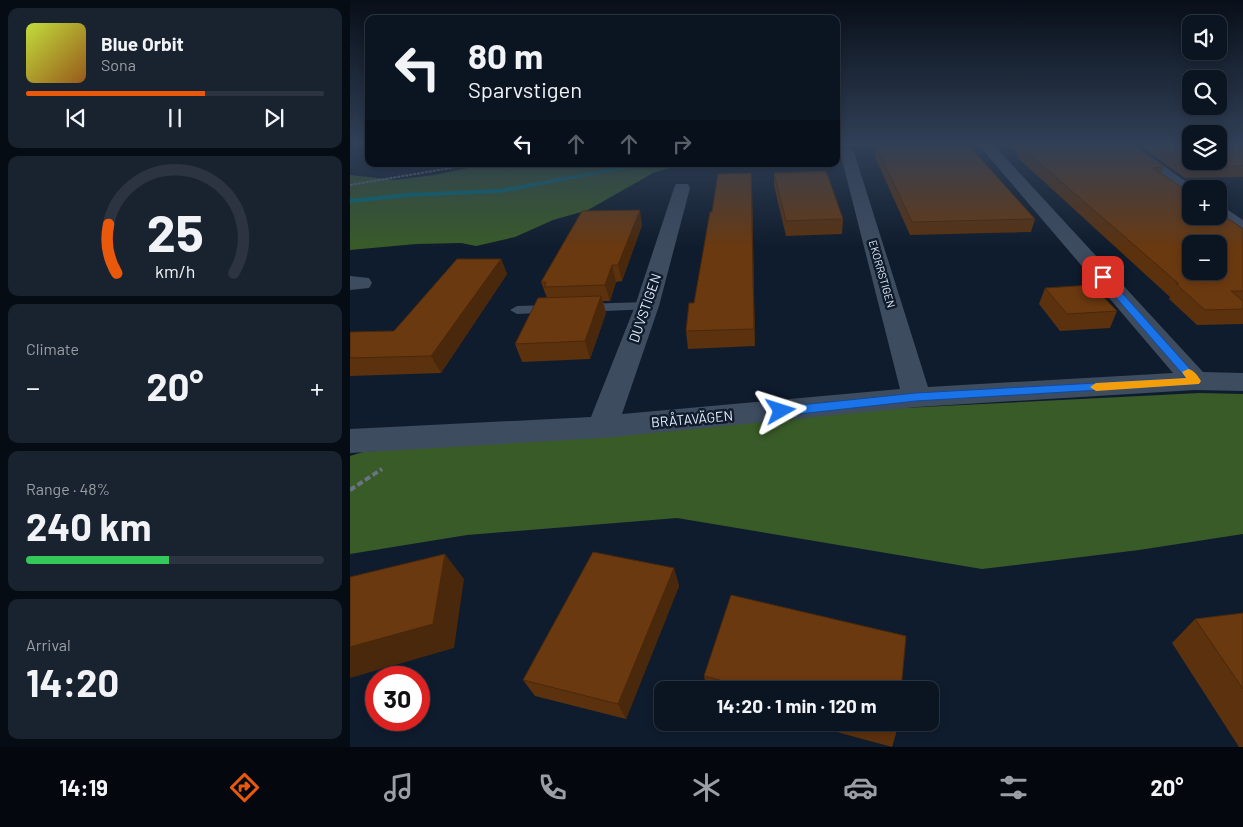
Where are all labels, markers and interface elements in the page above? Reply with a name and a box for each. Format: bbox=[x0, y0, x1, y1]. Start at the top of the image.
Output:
map controls bbox=[1182, 15, 1227, 280]
button: sound bbox=[1182, 15, 1227, 60]
text: Blue Orbit bbox=[101, 32, 184, 55]
text: 80 m bbox=[468, 34, 543, 76]
icon: left bbox=[385, 35, 450, 100]
text: Sona bbox=[101, 55, 136, 74]
button: search bbox=[1182, 70, 1227, 115]
text: Sparvstigen bbox=[468, 76, 582, 102]
icon: previous bbox=[62, 104, 90, 132]
icon: pause bbox=[161, 104, 189, 132]
icon: next bbox=[260, 104, 288, 132]
button: layers bbox=[1182, 125, 1227, 170]
icon: left bbox=[509, 130, 537, 158]
icon: ahead bbox=[562, 130, 590, 158]
icon: ahead bbox=[615, 130, 643, 158]
icon: right bbox=[668, 130, 696, 158]
button: + bbox=[1182, 180, 1227, 225]
text: 25 bbox=[146, 200, 204, 262]
button: − bbox=[1182, 235, 1227, 280]
street label: EKORRSTIGEN bbox=[867, 239, 898, 309]
pin bbox=[1082, 256, 1124, 298]
text: km/h bbox=[155, 260, 195, 282]
icon: arrive bbox=[1089, 263, 1117, 291]
street label: DUVSTIGEN bbox=[625, 271, 664, 345]
text: Climate bbox=[26, 339, 79, 358]
text: 20° bbox=[146, 363, 204, 409]
text: − bbox=[26, 370, 40, 404]
text: + bbox=[310, 370, 324, 404]
position arrow bbox=[754, 384, 806, 436]
street label: BRÅTAVÄGEN bbox=[650, 406, 734, 431]
text: Range · 48% bbox=[26, 479, 110, 498]
text: 240 km bbox=[26, 503, 152, 549]
text: Arrival bbox=[26, 635, 71, 654]
text: 14:20 bbox=[26, 659, 119, 705]
speed limit sign: 30 bbox=[365, 666, 430, 731]
text: 14:20 · 1 min · 120 m bbox=[716, 694, 877, 717]
icon: directions bbox=[227, 770, 262, 805]
icon: music bbox=[381, 770, 416, 805]
icon: phone bbox=[535, 770, 570, 805]
icon: climate bbox=[689, 770, 724, 805]
icon: car bbox=[843, 770, 878, 805]
icon: filters bbox=[996, 770, 1031, 805]
text: 14:19 bbox=[59, 774, 108, 800]
text: 20° bbox=[1150, 774, 1184, 800]

